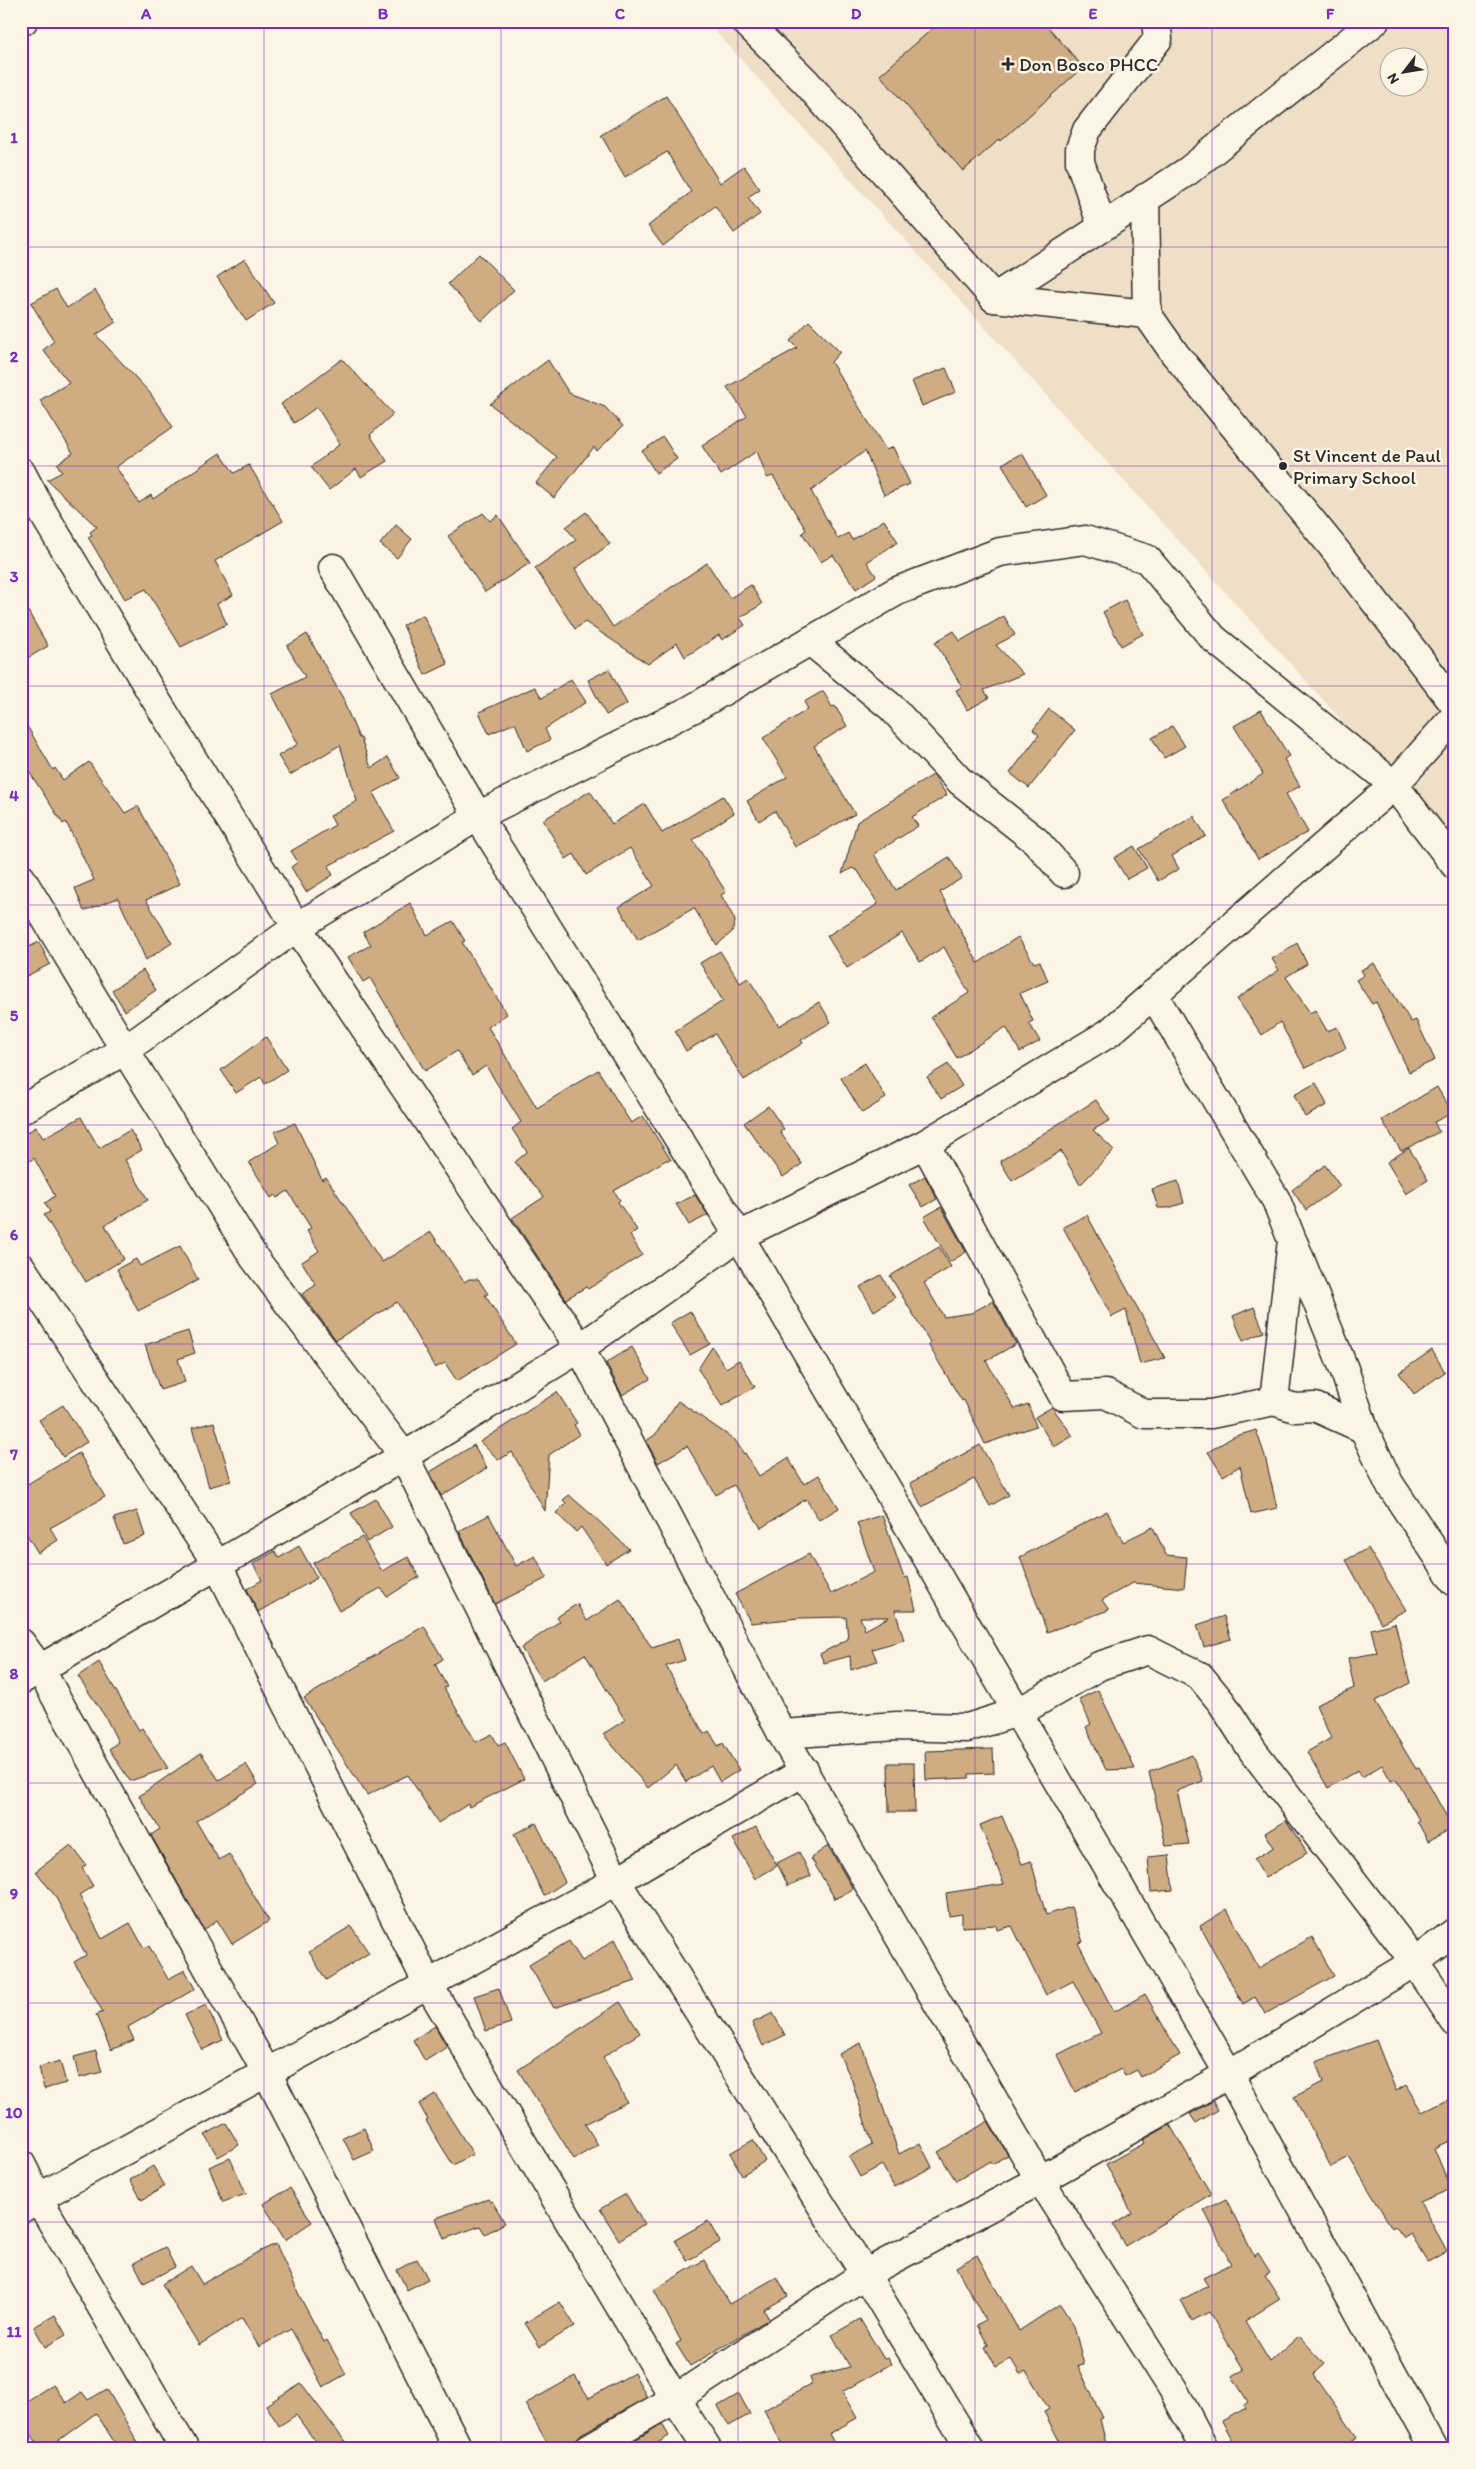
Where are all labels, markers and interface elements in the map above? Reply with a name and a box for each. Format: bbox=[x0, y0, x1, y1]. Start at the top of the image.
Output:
text: A bbox=[140, 4, 152, 23]
text: B bbox=[378, 4, 389, 23]
text: C bbox=[615, 4, 626, 23]
text: D bbox=[851, 4, 862, 23]
text: E bbox=[1089, 4, 1098, 23]
text: F bbox=[1326, 4, 1335, 23]
north arrow bbox=[1378, 48, 1428, 98]
place label: Don Bosco PHCC bbox=[1019, 53, 1158, 76]
marker: Don Bosco PHCC bbox=[1001, 57, 1015, 71]
text: N bbox=[1384, 70, 1403, 87]
text: 1 bbox=[10, 128, 18, 147]
text: 2 bbox=[10, 347, 19, 366]
place label: St Vincent de Paul Primary School bbox=[1293, 444, 1442, 489]
marker: St Vincent de Paul Primary School bbox=[1277, 460, 1289, 472]
text: 3 bbox=[10, 567, 19, 586]
text: 4 bbox=[9, 786, 19, 805]
text: 5 bbox=[10, 1006, 19, 1025]
text: 6 bbox=[10, 1225, 19, 1244]
text: 7 bbox=[9, 1445, 18, 1464]
text: 8 bbox=[10, 1664, 19, 1683]
text: 9 bbox=[10, 1884, 18, 1903]
text: 10 bbox=[5, 2103, 23, 2122]
text: 11 bbox=[7, 2322, 22, 2341]

